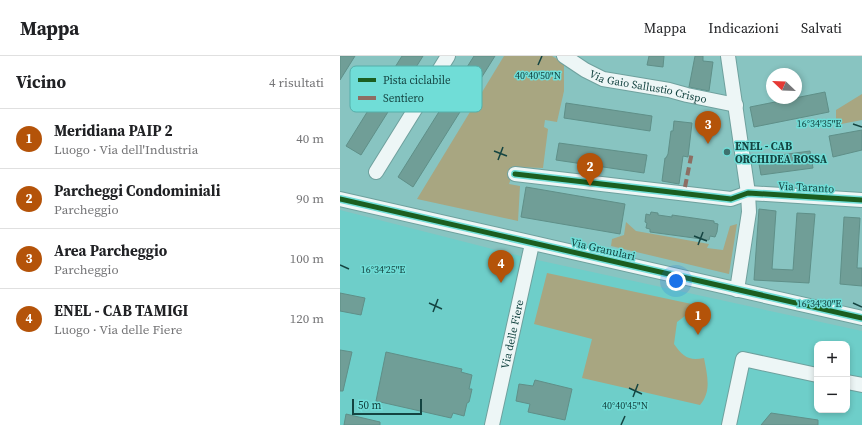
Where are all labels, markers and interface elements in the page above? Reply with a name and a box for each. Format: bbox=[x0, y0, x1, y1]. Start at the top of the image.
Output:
text: Mappa bbox=[20, 15, 79, 41]
text: Mappa bbox=[644, 18, 686, 38]
text: Indicazioni bbox=[708, 18, 779, 38]
text: Salvati bbox=[801, 18, 842, 38]
legend bbox=[350, 66, 482, 112]
street label: Via Gaio Sallustio Crispo bbox=[587, 66, 708, 107]
north arrow bbox=[766, 68, 802, 104]
text: 40°40'50"N bbox=[515, 69, 561, 82]
text: Vicino bbox=[16, 70, 66, 94]
text: Pista ciclabile bbox=[383, 73, 451, 88]
text: 4 risultati bbox=[269, 74, 324, 91]
text: Sentiero bbox=[383, 91, 424, 106]
pin: 3 bbox=[695, 111, 721, 144]
text: 16°34'35"E bbox=[797, 117, 841, 130]
text: Meridiana PAIP 2 bbox=[54, 120, 173, 141]
text: 1 bbox=[25, 130, 33, 147]
text: 40 m bbox=[296, 130, 324, 147]
place label: ENEL - CAB ORCHIDEA ROSSA bbox=[735, 139, 828, 167]
text: Luogo · Via dell'Industria bbox=[54, 141, 198, 158]
marker: ENEL - CAB ORCHIDEA ROSSA bbox=[722, 147, 732, 157]
pin: 2 bbox=[577, 153, 603, 186]
street label: Via Taranto bbox=[777, 179, 834, 196]
text: Parcheggi Condominiali bbox=[54, 180, 220, 201]
text: 2 bbox=[25, 190, 33, 207]
text: 90 m bbox=[296, 190, 324, 207]
text: Parcheggio bbox=[54, 201, 119, 218]
street label: Via Granulari bbox=[569, 235, 637, 264]
text: Area Parcheggio bbox=[54, 240, 167, 261]
text: 3 bbox=[25, 250, 33, 267]
text: 100 m bbox=[290, 250, 324, 267]
pin: 4 bbox=[488, 250, 514, 283]
text: Parcheggio bbox=[54, 261, 119, 278]
text: 16°34'25"E bbox=[361, 263, 405, 276]
your location bbox=[666, 271, 686, 291]
text: 16°34'30"E bbox=[797, 297, 841, 310]
street label: Via delle Fiere bbox=[498, 298, 528, 370]
text: ENEL - CAB TAMIGI bbox=[54, 300, 188, 321]
pin: 1 bbox=[685, 302, 711, 335]
text: 4 bbox=[25, 310, 33, 327]
text: 120 m bbox=[290, 310, 324, 327]
text: Luogo · Via delle Fiere bbox=[54, 321, 182, 338]
map controls bbox=[814, 341, 850, 413]
button: + bbox=[814, 341, 850, 377]
button: − bbox=[814, 377, 850, 413]
scale bar bbox=[352, 397, 422, 416]
text: 50 m bbox=[358, 398, 381, 413]
text: 40°40'45"N bbox=[602, 399, 648, 412]

